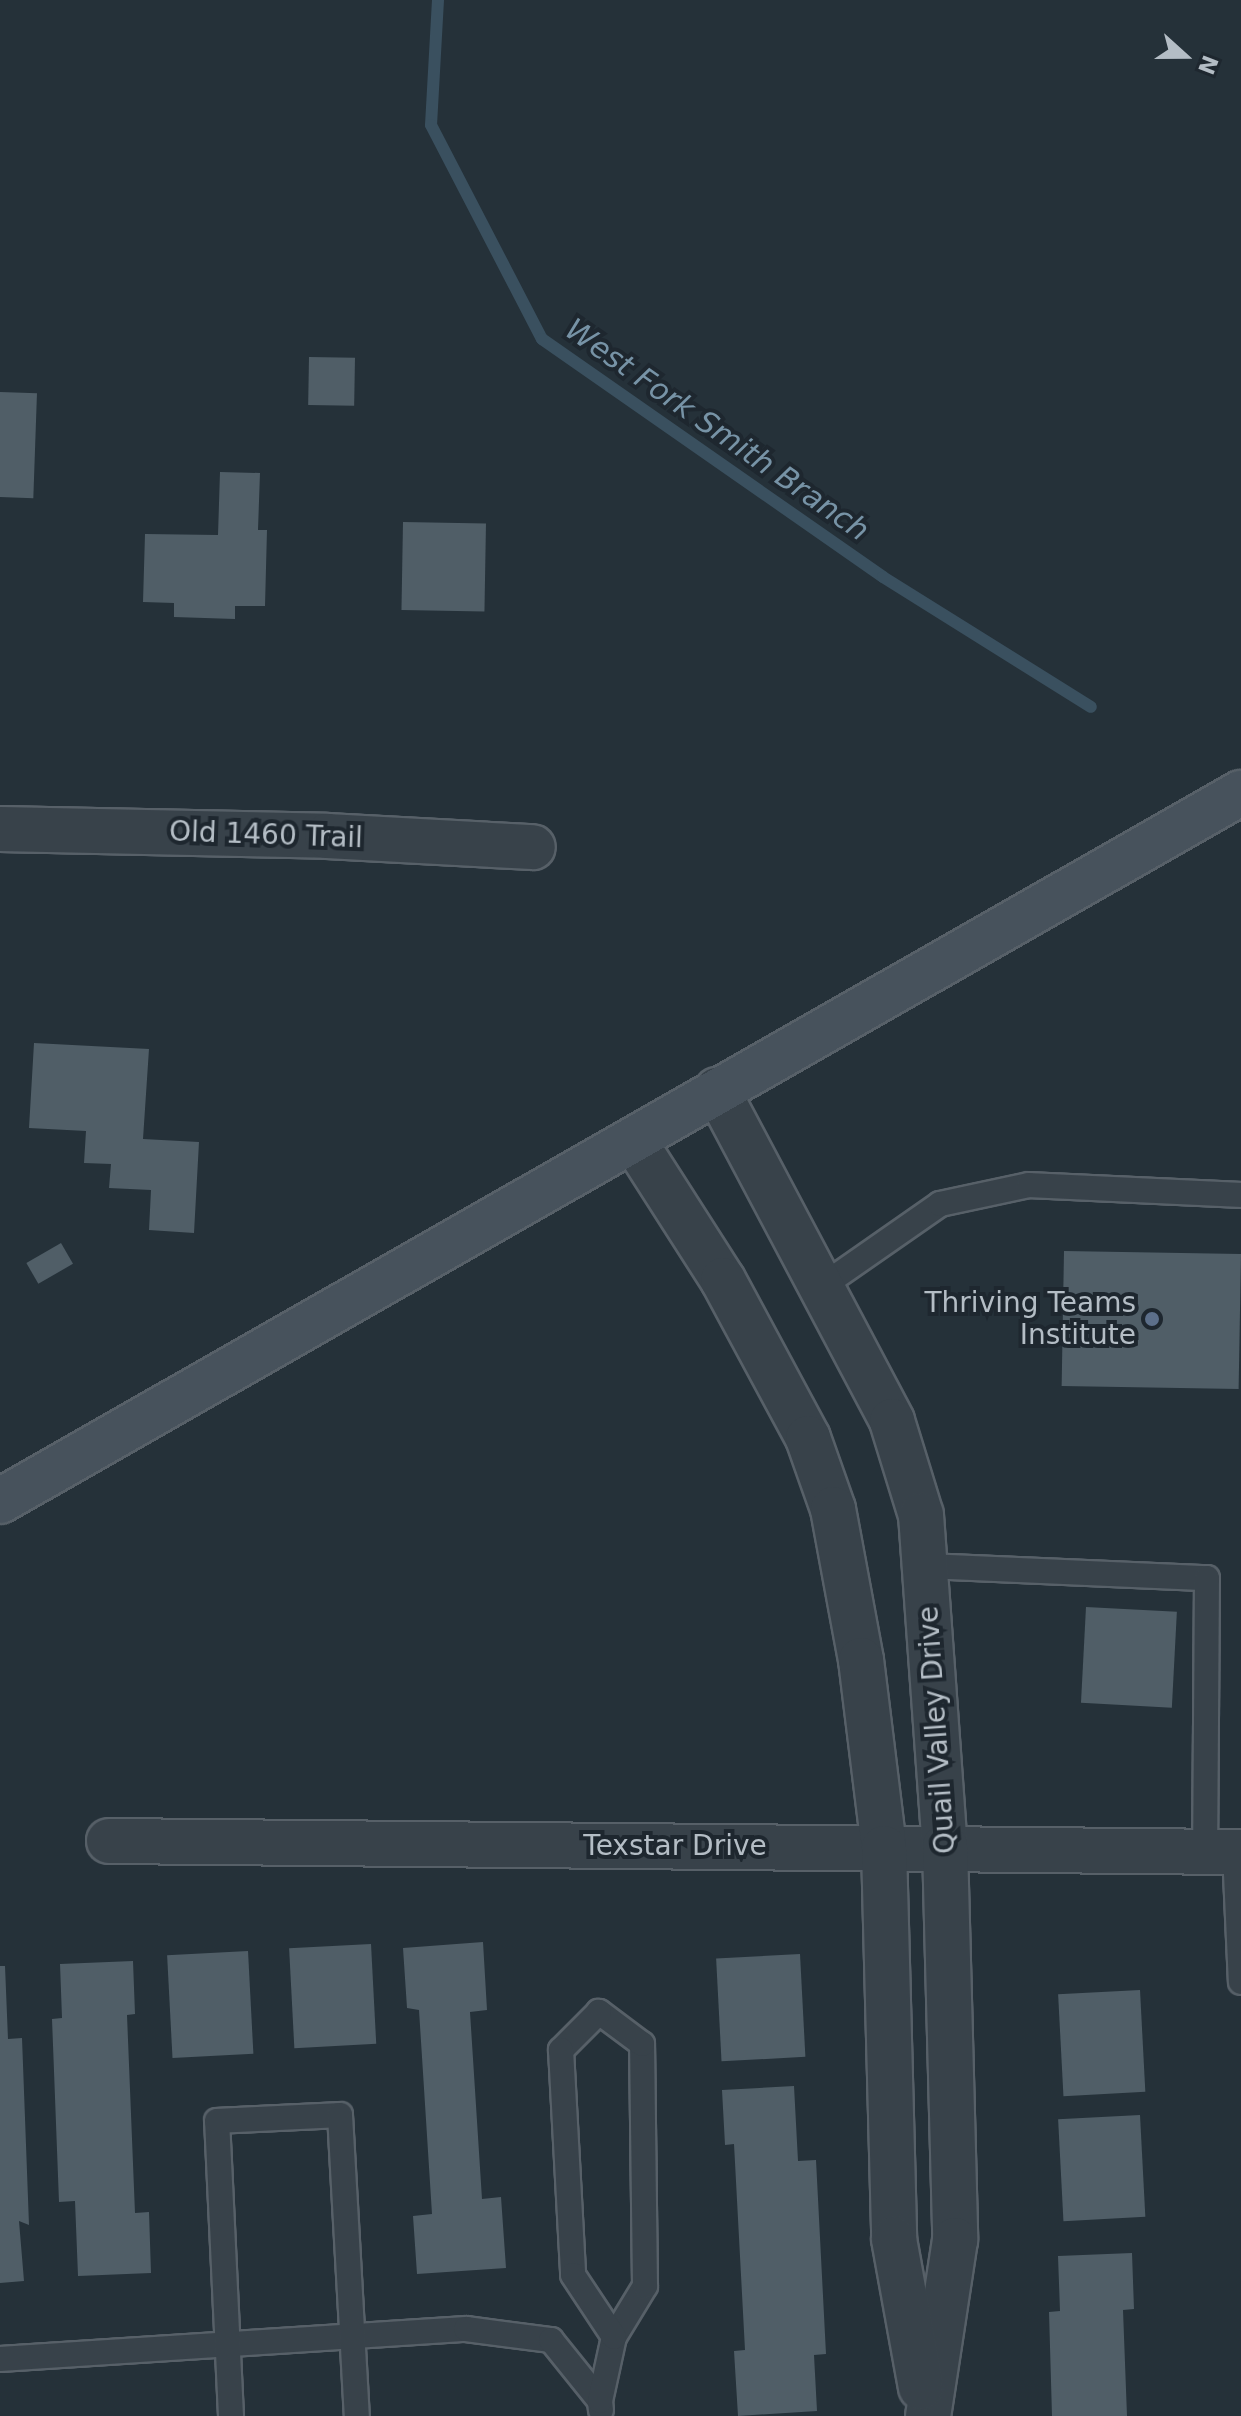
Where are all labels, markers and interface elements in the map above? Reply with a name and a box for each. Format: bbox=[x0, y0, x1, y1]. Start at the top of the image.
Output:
north arrow bbox=[1145, 16, 1225, 96]
text: N bbox=[1193, 52, 1223, 78]
water label: West Fork Smith Branch bbox=[558, 311, 876, 549]
street label: Old 1460 Trail bbox=[169, 815, 363, 855]
place label: Thriving Teams Institute bbox=[924, 1286, 1136, 1352]
marker: Thriving Teams Institute bbox=[1143, 1310, 1161, 1328]
street label: Quail Valley Drive bbox=[912, 1605, 962, 1855]
street label: Texstar Drive bbox=[583, 1829, 767, 1863]

